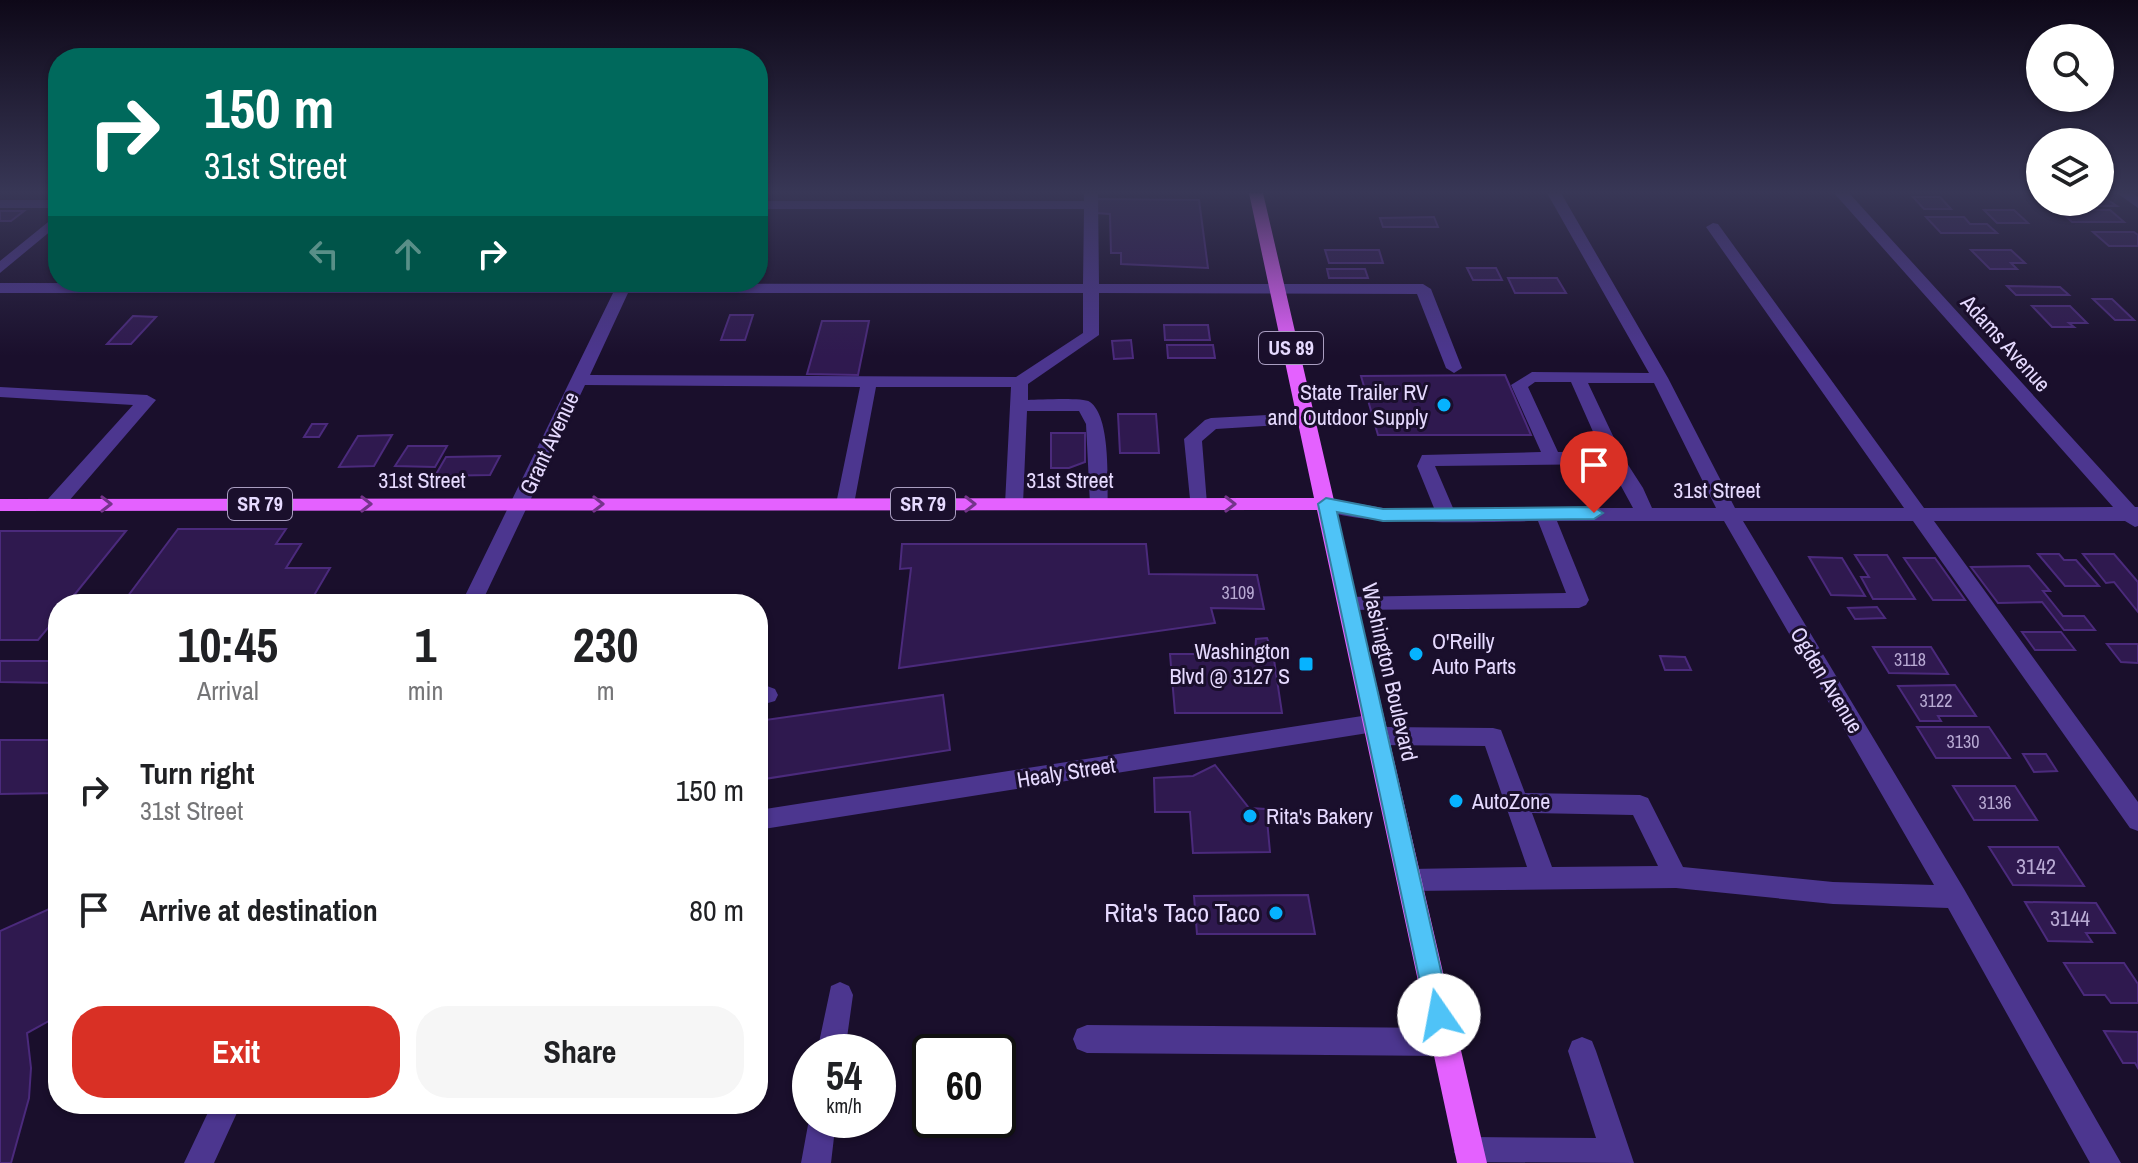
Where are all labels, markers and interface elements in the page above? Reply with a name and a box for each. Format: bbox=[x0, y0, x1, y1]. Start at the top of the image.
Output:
map controls bbox=[2026, 24, 2114, 216]
button: search bbox=[2026, 24, 2114, 112]
text: 150 m bbox=[204, 70, 334, 145]
icon: right bbox=[72, 80, 176, 184]
button: layers bbox=[2026, 128, 2114, 216]
text: 31st Street bbox=[204, 142, 347, 190]
icon: left bbox=[302, 232, 346, 276]
icon: ahead bbox=[386, 232, 430, 276]
icon: right bbox=[470, 232, 514, 276]
street label: Adams Avenue bbox=[1954, 287, 2058, 398]
road number: US 89 bbox=[1259, 332, 1323, 364]
place label: State Trailer RV and Outdoor Supply bbox=[1268, 377, 1428, 432]
street label: Grant Avenue bbox=[512, 387, 586, 499]
marker: State Trailer RV and Outdoor Supply bbox=[1435, 396, 1453, 414]
pin bbox=[1560, 431, 1628, 513]
icon: arrive bbox=[1572, 443, 1616, 487]
street label: 31st Street bbox=[378, 465, 466, 495]
street label: 31st Street bbox=[1026, 465, 1114, 495]
street label: 31st Street bbox=[1673, 475, 1761, 505]
road number: SR 79 bbox=[228, 488, 292, 520]
road number: SR 79 bbox=[891, 488, 955, 520]
one-way arrow bbox=[100, 495, 113, 513]
one-way arrow bbox=[360, 495, 373, 513]
one-way arrow bbox=[592, 495, 605, 513]
one-way arrow bbox=[964, 495, 977, 513]
one-way arrow bbox=[1224, 495, 1237, 513]
house number: 3109 bbox=[1222, 580, 1254, 605]
street label: Washington Boulevard bbox=[1355, 580, 1425, 764]
text: 10:45 bbox=[178, 612, 278, 677]
text: 1 bbox=[415, 612, 436, 677]
text: 230 bbox=[573, 612, 638, 677]
street label: Ogden Avenue bbox=[1783, 621, 1871, 739]
place label: O'Reilly Auto Parts bbox=[1431, 626, 1516, 681]
place label: Washington Blvd @ 3127 S bbox=[1169, 636, 1290, 691]
marker: O'Reilly Auto Parts bbox=[1407, 645, 1425, 663]
house number: 3118 bbox=[1894, 647, 1926, 672]
marker: Washington Blvd @ 3127 S bbox=[1297, 655, 1315, 673]
text: Arrival bbox=[197, 673, 259, 708]
text: min bbox=[408, 673, 443, 708]
text: m bbox=[597, 673, 615, 708]
house number: 3122 bbox=[1920, 688, 1952, 713]
house number: 3130 bbox=[1947, 729, 1979, 754]
street label: Healy Street bbox=[1015, 749, 1117, 795]
text: Turn right bbox=[140, 753, 254, 793]
icon: right bbox=[72, 768, 116, 812]
text: 150 m bbox=[676, 770, 744, 810]
place label: AutoZone bbox=[1471, 786, 1550, 816]
house number: 3136 bbox=[1979, 790, 2011, 815]
marker: AutoZone bbox=[1447, 792, 1465, 810]
text: 31st Street bbox=[140, 793, 243, 828]
place label: Rita's Bakery bbox=[1266, 801, 1373, 831]
marker: Rita's Bakery bbox=[1241, 807, 1259, 825]
house number: 3142 bbox=[2016, 851, 2056, 881]
icon: arrive bbox=[72, 888, 116, 932]
text: Arrive at destination bbox=[140, 890, 378, 930]
text: 80 m bbox=[689, 890, 744, 930]
place label: Rita's Taco Taco bbox=[1104, 895, 1260, 930]
house number: 3144 bbox=[2050, 903, 2090, 933]
marker: Rita's Taco Taco bbox=[1267, 904, 1285, 922]
position arrow bbox=[1397, 973, 1481, 1057]
button: Exit bbox=[72, 1006, 400, 1098]
button: Share bbox=[416, 1006, 744, 1098]
speed limit sign: 60 bbox=[912, 1034, 1016, 1138]
text: 54 bbox=[826, 1049, 862, 1102]
text: km/h bbox=[826, 1092, 862, 1119]

